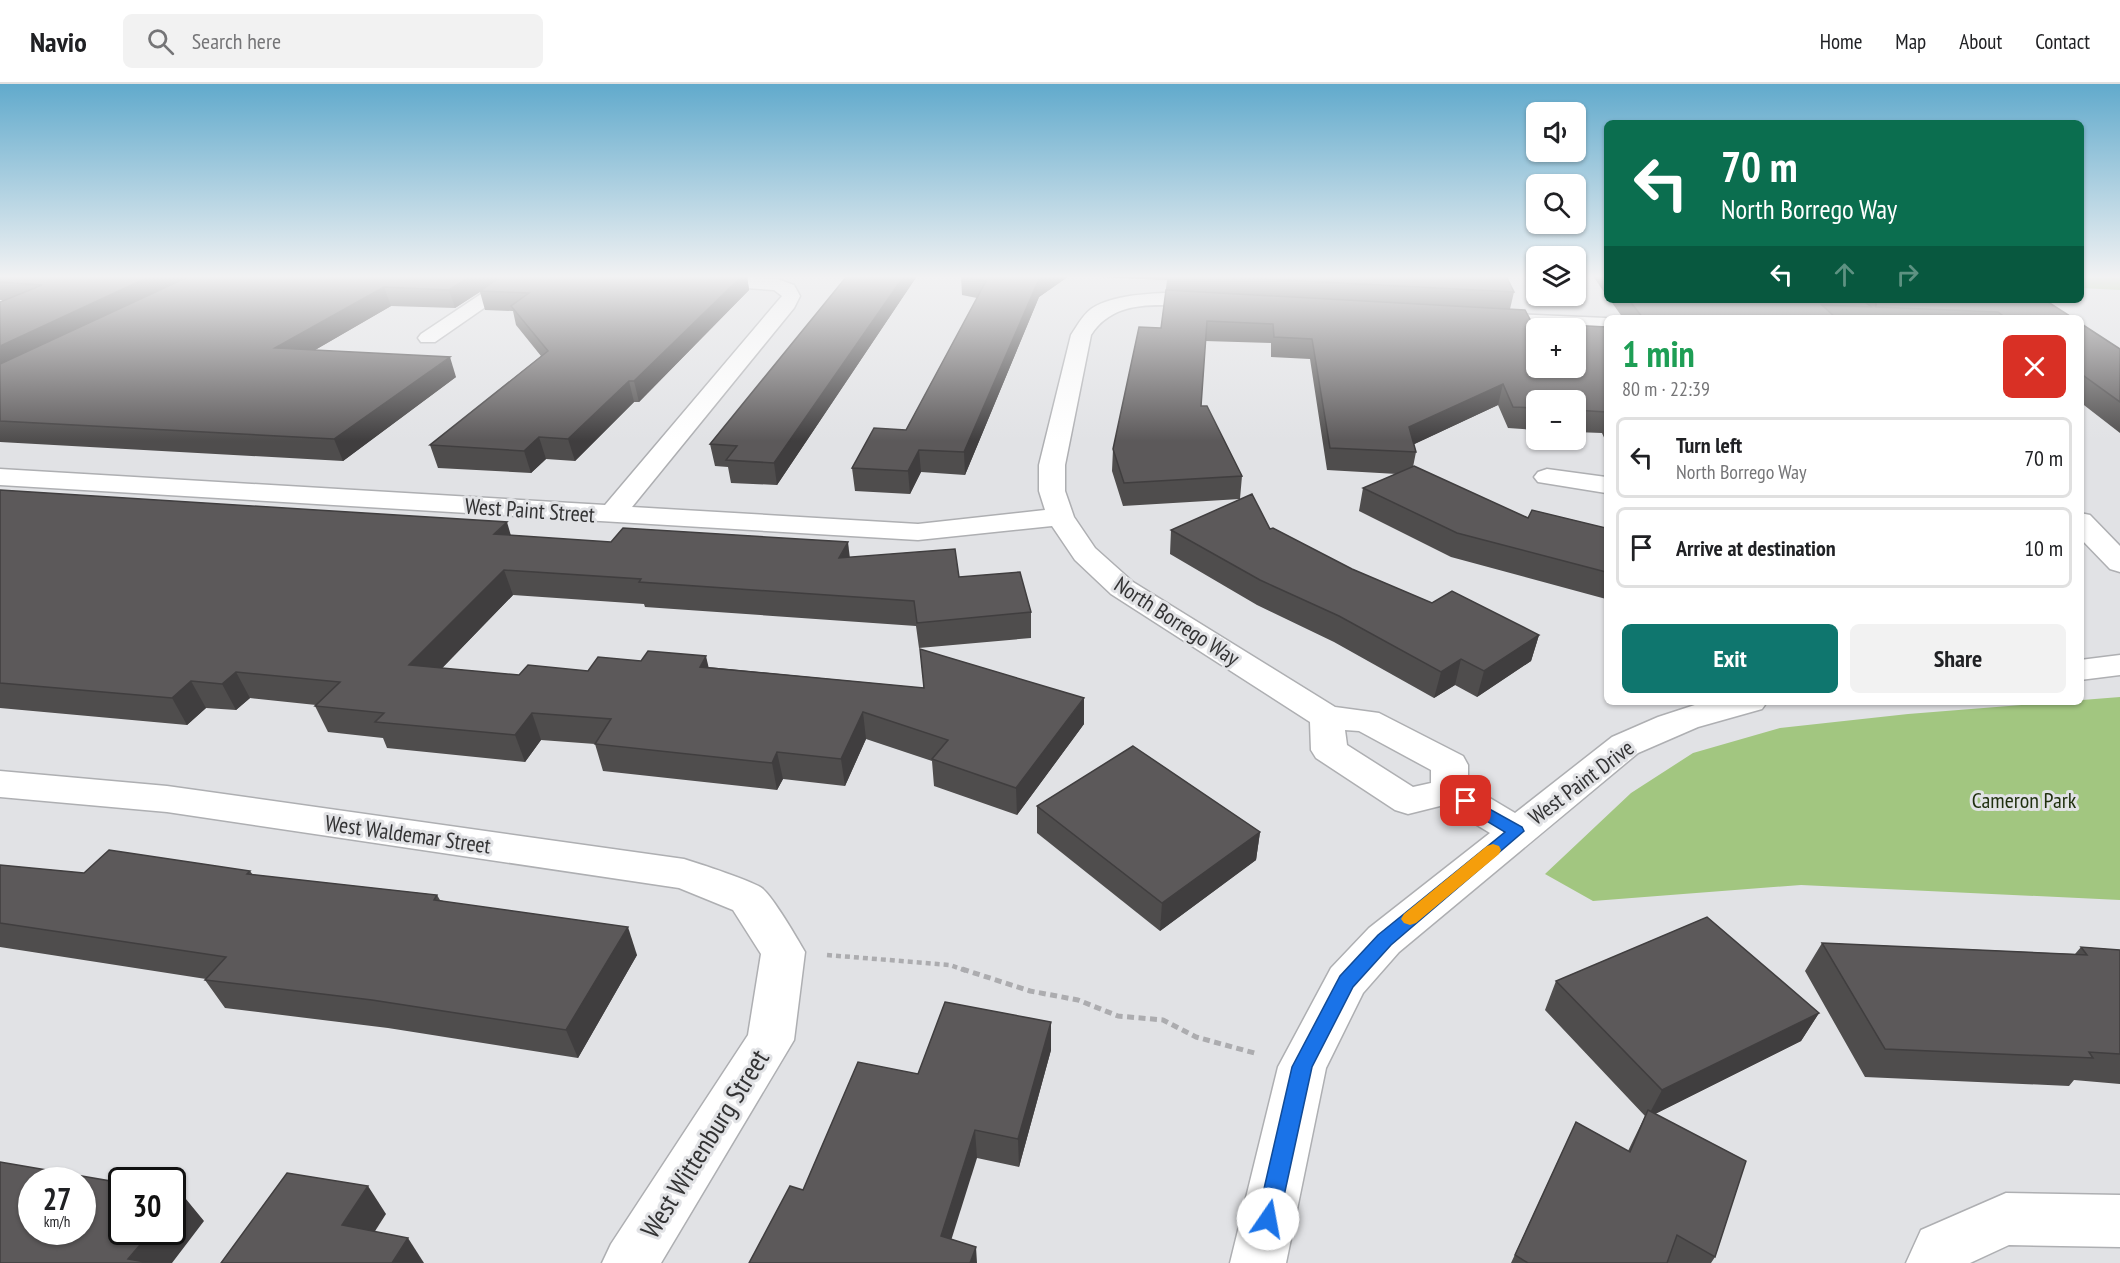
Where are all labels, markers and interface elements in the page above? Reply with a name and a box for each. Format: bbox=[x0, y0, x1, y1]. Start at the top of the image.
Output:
search box bbox=[123, 14, 543, 68]
text: Navio bbox=[30, 23, 87, 60]
icon: search bbox=[144, 25, 177, 58]
text: Search here bbox=[192, 27, 281, 55]
text: Home bbox=[1820, 28, 1862, 55]
text: Map bbox=[1895, 28, 1926, 55]
text: About bbox=[1959, 28, 2002, 55]
text: Contact bbox=[2035, 28, 2090, 55]
map controls bbox=[1526, 102, 1586, 450]
button: sound bbox=[1526, 102, 1586, 162]
text: 70 m bbox=[1721, 139, 1798, 194]
icon: left bbox=[1622, 144, 1700, 222]
button: search bbox=[1526, 174, 1586, 234]
text: North Borrego Way bbox=[1721, 192, 1897, 226]
button: layers bbox=[1526, 246, 1586, 306]
icon: left bbox=[1765, 258, 1798, 291]
icon: ahead bbox=[1828, 258, 1861, 291]
icon: right bbox=[1891, 258, 1924, 291]
button: + bbox=[1526, 318, 1586, 378]
text: 1 min bbox=[1622, 330, 1695, 377]
button: close bbox=[2003, 335, 2066, 398]
text: 80 m · 22:39 bbox=[1622, 376, 1710, 402]
button: − bbox=[1526, 390, 1586, 450]
text: Turn left bbox=[1676, 431, 1742, 459]
icon: left bbox=[1625, 441, 1658, 474]
text: 70 m bbox=[2024, 444, 2063, 472]
text: North Borrego Way bbox=[1676, 459, 1807, 485]
street label: West Paint Street bbox=[464, 491, 596, 529]
icon: arrive bbox=[1625, 531, 1658, 564]
text: Arrive at destination bbox=[1676, 534, 1836, 562]
text: 10 m bbox=[2024, 534, 2063, 562]
street label: North Borrego Way bbox=[1109, 570, 1245, 672]
button: Exit bbox=[1622, 624, 1838, 693]
button: Share bbox=[1850, 624, 2066, 693]
street label: West Paint Drive bbox=[1523, 733, 1639, 831]
pin bbox=[1440, 775, 1491, 826]
icon: arrive bbox=[1449, 784, 1482, 817]
park label: Cameron Park bbox=[1972, 786, 2077, 814]
street label: West Waldemar Street bbox=[323, 809, 493, 859]
street label: West Wittenburg Street bbox=[633, 1042, 776, 1244]
speed limit sign: 30 bbox=[108, 1167, 186, 1245]
text: 27 bbox=[43, 1179, 71, 1218]
position arrow bbox=[1236, 1187, 1300, 1251]
text: km/h bbox=[44, 1212, 70, 1231]

